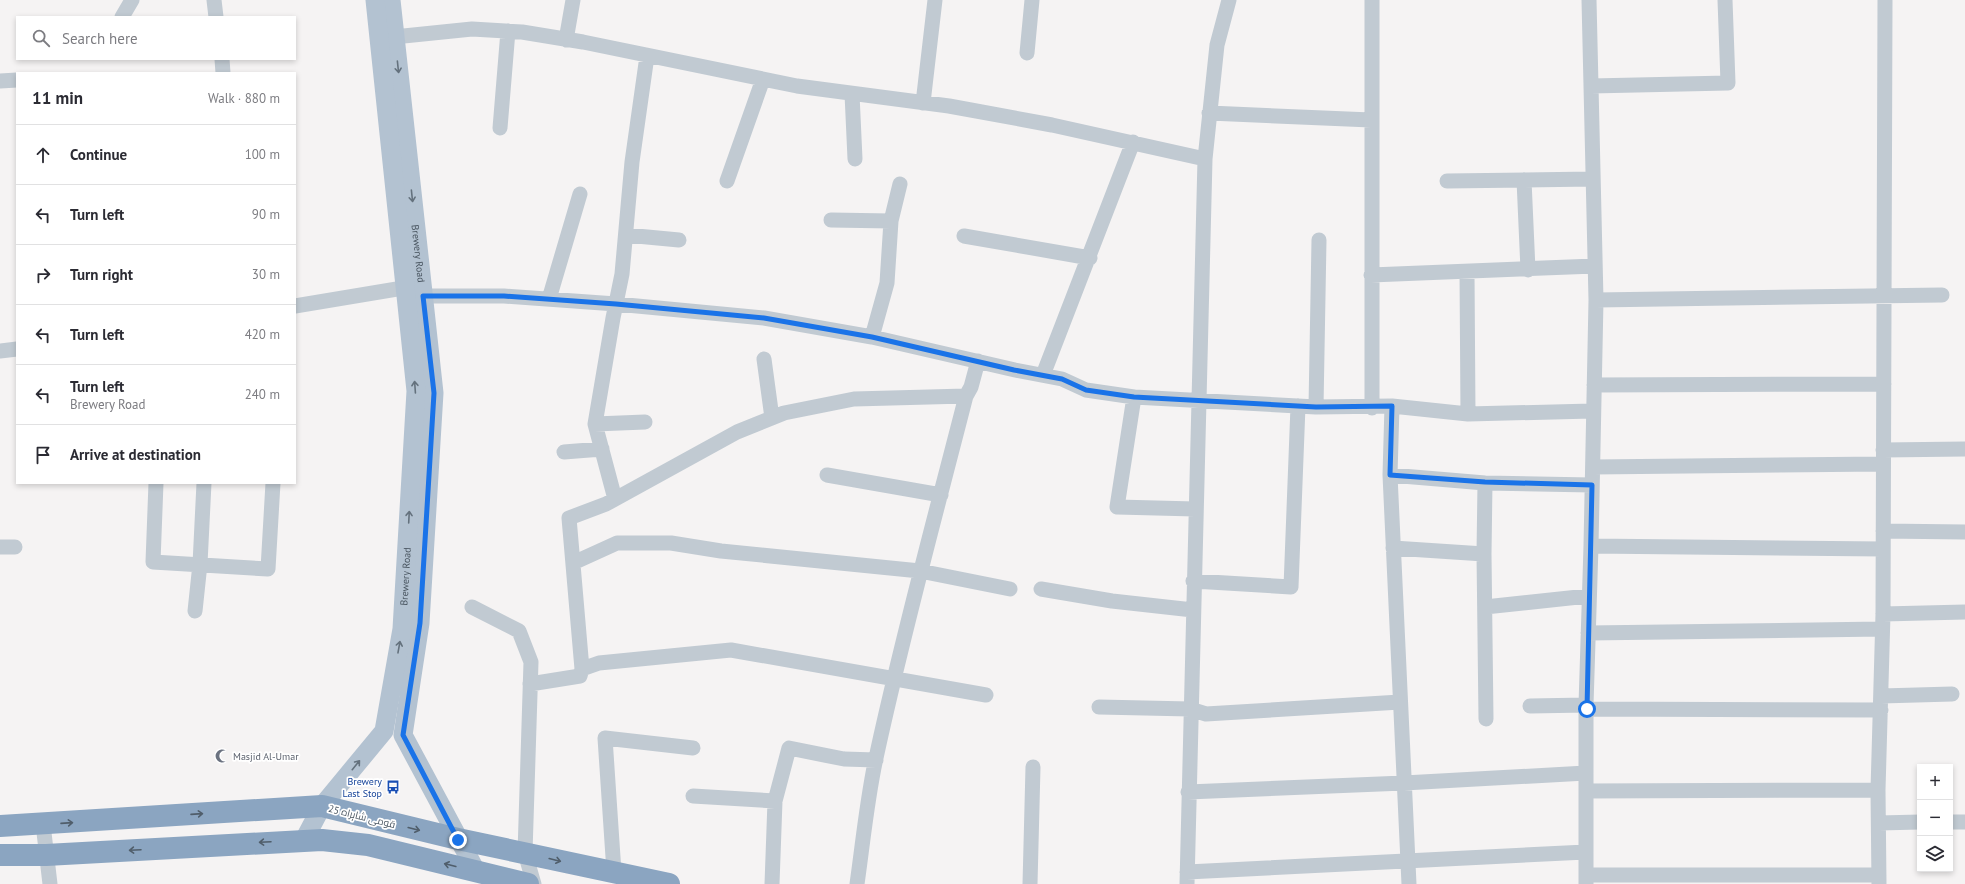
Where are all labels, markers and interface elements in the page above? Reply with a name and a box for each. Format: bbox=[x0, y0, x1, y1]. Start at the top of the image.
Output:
search box bbox=[16, 16, 296, 60]
icon: search bbox=[30, 27, 52, 49]
text: Search here bbox=[62, 29, 138, 48]
one-way arrow bbox=[394, 60, 402, 73]
text: 11 min bbox=[32, 87, 83, 109]
text: Walk · 880 m bbox=[208, 90, 280, 107]
icon: ahead bbox=[32, 144, 54, 166]
text: Continue bbox=[70, 145, 127, 164]
text: 100 m bbox=[245, 146, 280, 163]
one-way arrow bbox=[408, 189, 416, 202]
icon: left bbox=[32, 204, 54, 226]
text: Turn left bbox=[70, 205, 124, 224]
text: 90 m bbox=[252, 206, 280, 223]
street label: Brewery Road bbox=[409, 224, 428, 283]
icon: right bbox=[32, 264, 54, 286]
text: Turn right bbox=[70, 265, 133, 284]
text: 30 m bbox=[252, 266, 280, 283]
icon: left bbox=[32, 324, 54, 346]
text: Turn left bbox=[70, 325, 124, 344]
text: 420 m bbox=[245, 326, 280, 343]
text: Turn left bbox=[70, 377, 124, 396]
one-way arrow bbox=[412, 381, 419, 394]
icon: left bbox=[32, 384, 54, 406]
text: 240 m bbox=[245, 386, 280, 403]
text: Brewery Road bbox=[70, 396, 146, 413]
icon: arrive bbox=[32, 444, 54, 466]
text: Arrive at destination bbox=[70, 445, 201, 464]
one-way arrow bbox=[405, 511, 412, 524]
street label: Brewery Road bbox=[397, 547, 414, 606]
one-way arrow bbox=[395, 641, 403, 654]
route start bbox=[1578, 700, 1596, 718]
mosque icon: Masjid Al-Umar bbox=[214, 748, 230, 764]
place label: Masjid Al-Umar bbox=[233, 750, 299, 763]
one-way arrow bbox=[351, 760, 360, 771]
map controls bbox=[1917, 764, 1953, 872]
button: + bbox=[1917, 764, 1953, 800]
place label: Brewery Last Stop bbox=[342, 775, 382, 800]
bus stop icon: Brewery Last Stop bbox=[385, 779, 401, 795]
button: − bbox=[1917, 800, 1953, 836]
street label: قومی شاہراہ 25 bbox=[327, 802, 397, 831]
one-way arrow bbox=[190, 811, 203, 818]
one-way arrow bbox=[60, 819, 73, 826]
one-way arrow bbox=[407, 825, 420, 833]
route end bbox=[449, 831, 467, 849]
button: layers bbox=[1917, 836, 1953, 872]
one-way arrow bbox=[259, 838, 272, 846]
one-way arrow bbox=[129, 846, 142, 853]
one-way arrow bbox=[548, 857, 561, 865]
one-way arrow bbox=[443, 860, 456, 868]

